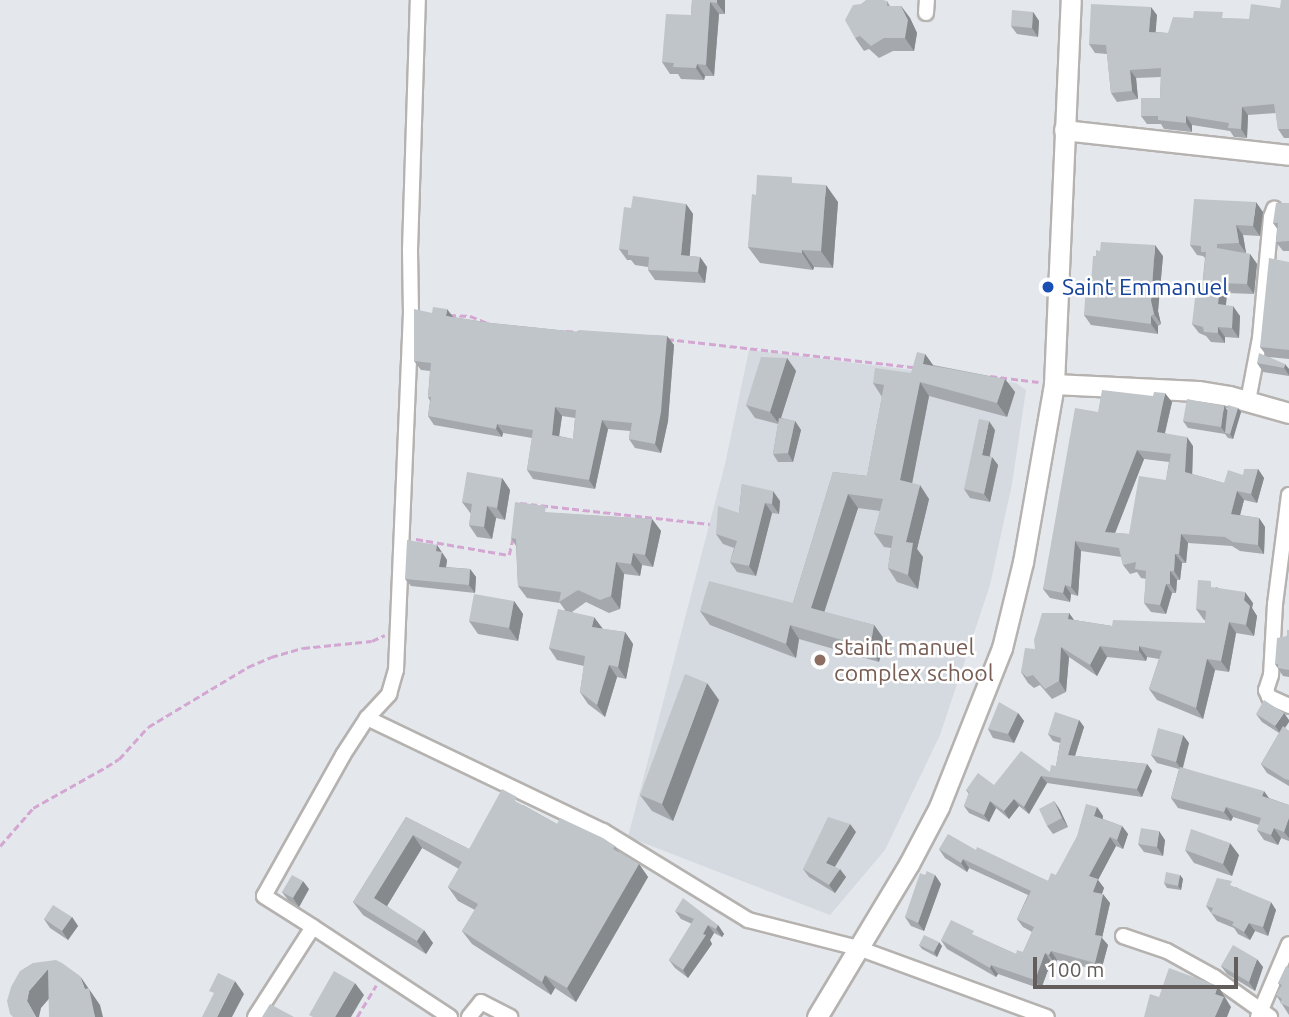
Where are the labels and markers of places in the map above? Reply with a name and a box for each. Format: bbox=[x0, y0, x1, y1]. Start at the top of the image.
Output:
place label: Saint Emmanuel bbox=[1062, 273, 1228, 301]
marker: Saint Emmanuel bbox=[1040, 279, 1056, 295]
place label: staint manuel complex school bbox=[834, 633, 994, 687]
marker: staint manuel complex school bbox=[812, 652, 828, 668]

